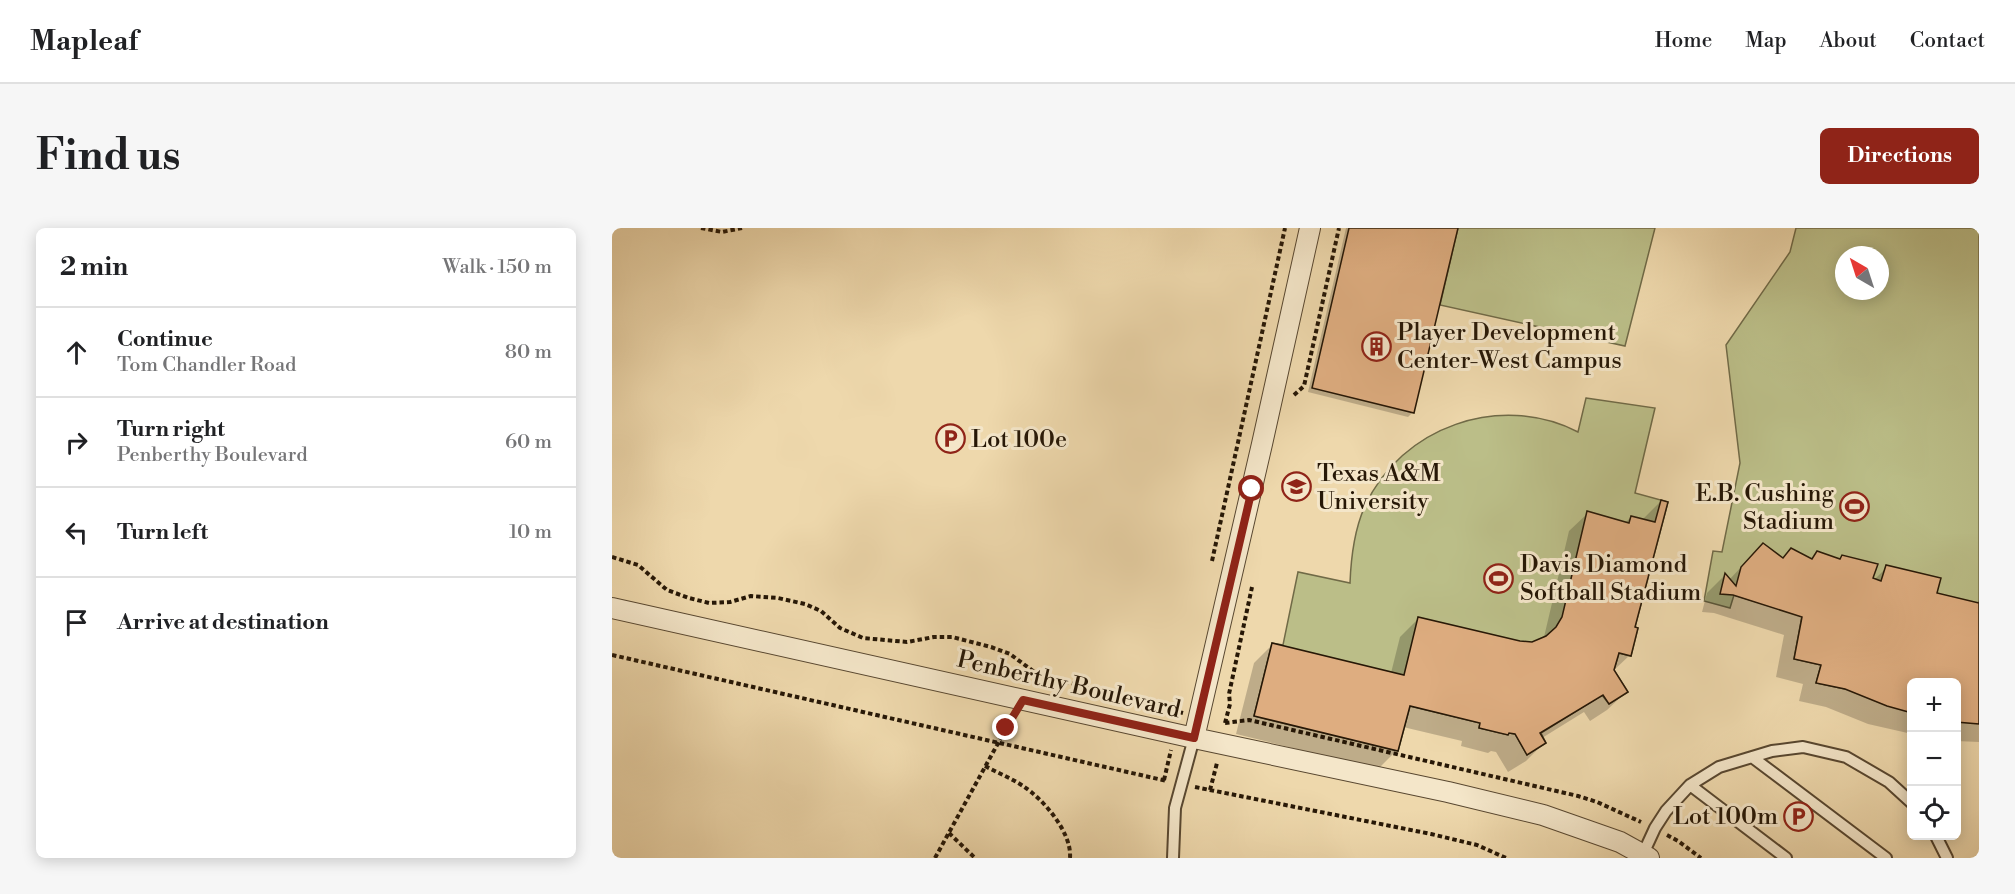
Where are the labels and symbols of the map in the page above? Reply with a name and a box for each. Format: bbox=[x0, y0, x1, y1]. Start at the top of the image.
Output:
north arrow bbox=[1835, 246, 1889, 300]
place label: Player Development Center-West Campus bbox=[1397, 318, 1622, 376]
building icon: Player Development Center-West Campus bbox=[1360, 330, 1392, 362]
parking icon: Lot 100e bbox=[934, 423, 966, 455]
place label: Lot 100e bbox=[971, 425, 1067, 455]
place label: Texas A&M University bbox=[1317, 459, 1441, 517]
school or university icon: Texas A&M University bbox=[1280, 471, 1312, 503]
route start bbox=[1238, 475, 1264, 501]
place label: E.B. Cushing Stadium bbox=[1695, 479, 1835, 537]
sports icon: E.B. Cushing Stadium bbox=[1839, 491, 1871, 523]
place label: Davis Diamond Softball Stadium bbox=[1520, 550, 1701, 608]
sports icon: Davis Diamond Softball Stadium bbox=[1483, 562, 1515, 594]
street label: Penberthy Boulevard bbox=[954, 645, 1184, 725]
route end bbox=[992, 714, 1018, 740]
parking icon: Lot 100m bbox=[1783, 800, 1815, 832]
place label: Lot 100m bbox=[1673, 802, 1778, 832]

